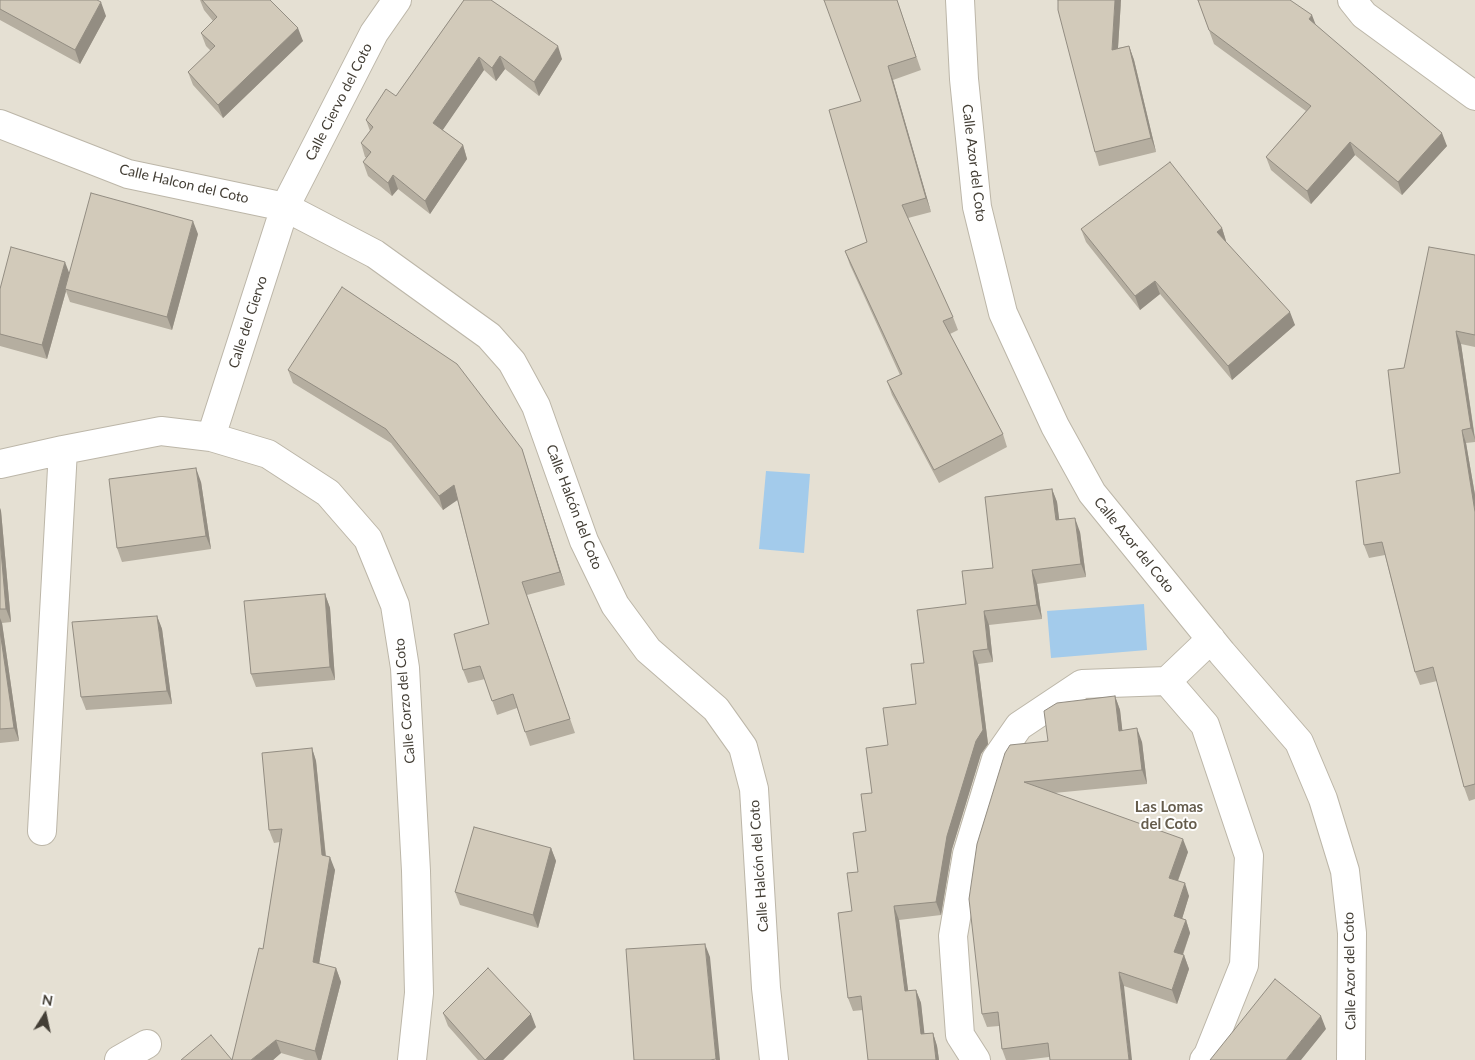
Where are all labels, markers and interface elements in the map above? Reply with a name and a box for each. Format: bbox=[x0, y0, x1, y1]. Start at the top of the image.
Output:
street label: Calle Ciervo del Coto bbox=[302, 40, 376, 164]
street label: Calle Azor del Coto bbox=[958, 103, 990, 223]
street label: Calle Halcon del Coto bbox=[118, 161, 250, 207]
street label: Calle del Ciervo bbox=[225, 274, 271, 370]
street label: Calle Halcón del Coto bbox=[542, 442, 606, 572]
street label: Calle Azor del Coto bbox=[1090, 494, 1178, 596]
street label: Calle Corzo del Coto bbox=[391, 638, 419, 764]
district label: Las Lomas del Coto bbox=[1135, 798, 1203, 833]
street label: Calle Halcón del Coto bbox=[746, 799, 772, 933]
street label: Calle Azor del Coto bbox=[1341, 912, 1359, 1030]
north arrow bbox=[20, 990, 70, 1040]
text: N bbox=[41, 990, 54, 1009]

